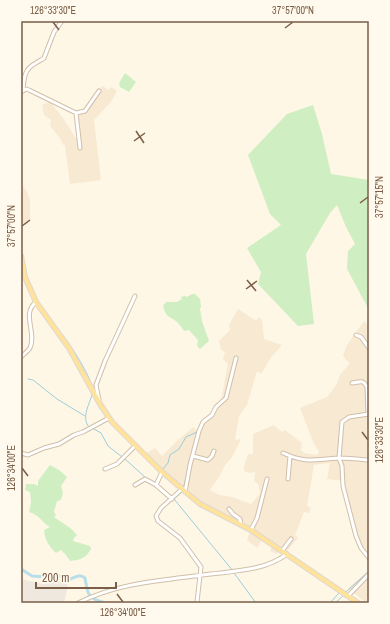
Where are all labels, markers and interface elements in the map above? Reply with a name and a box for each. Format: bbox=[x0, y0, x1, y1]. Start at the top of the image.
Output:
text: 126°33'30"E bbox=[30, 4, 76, 17]
text: 37°57'00"N bbox=[272, 4, 314, 17]
text: 37°57'15"N bbox=[373, 176, 386, 218]
text: 37°57'00"N bbox=[5, 205, 18, 247]
text: 126°33'30"E bbox=[373, 417, 386, 463]
text: 126°34'00"E bbox=[5, 445, 18, 491]
scale bar bbox=[36, 564, 116, 590]
text: 200 m bbox=[42, 570, 69, 586]
text: 126°34'00"E bbox=[100, 606, 146, 619]

